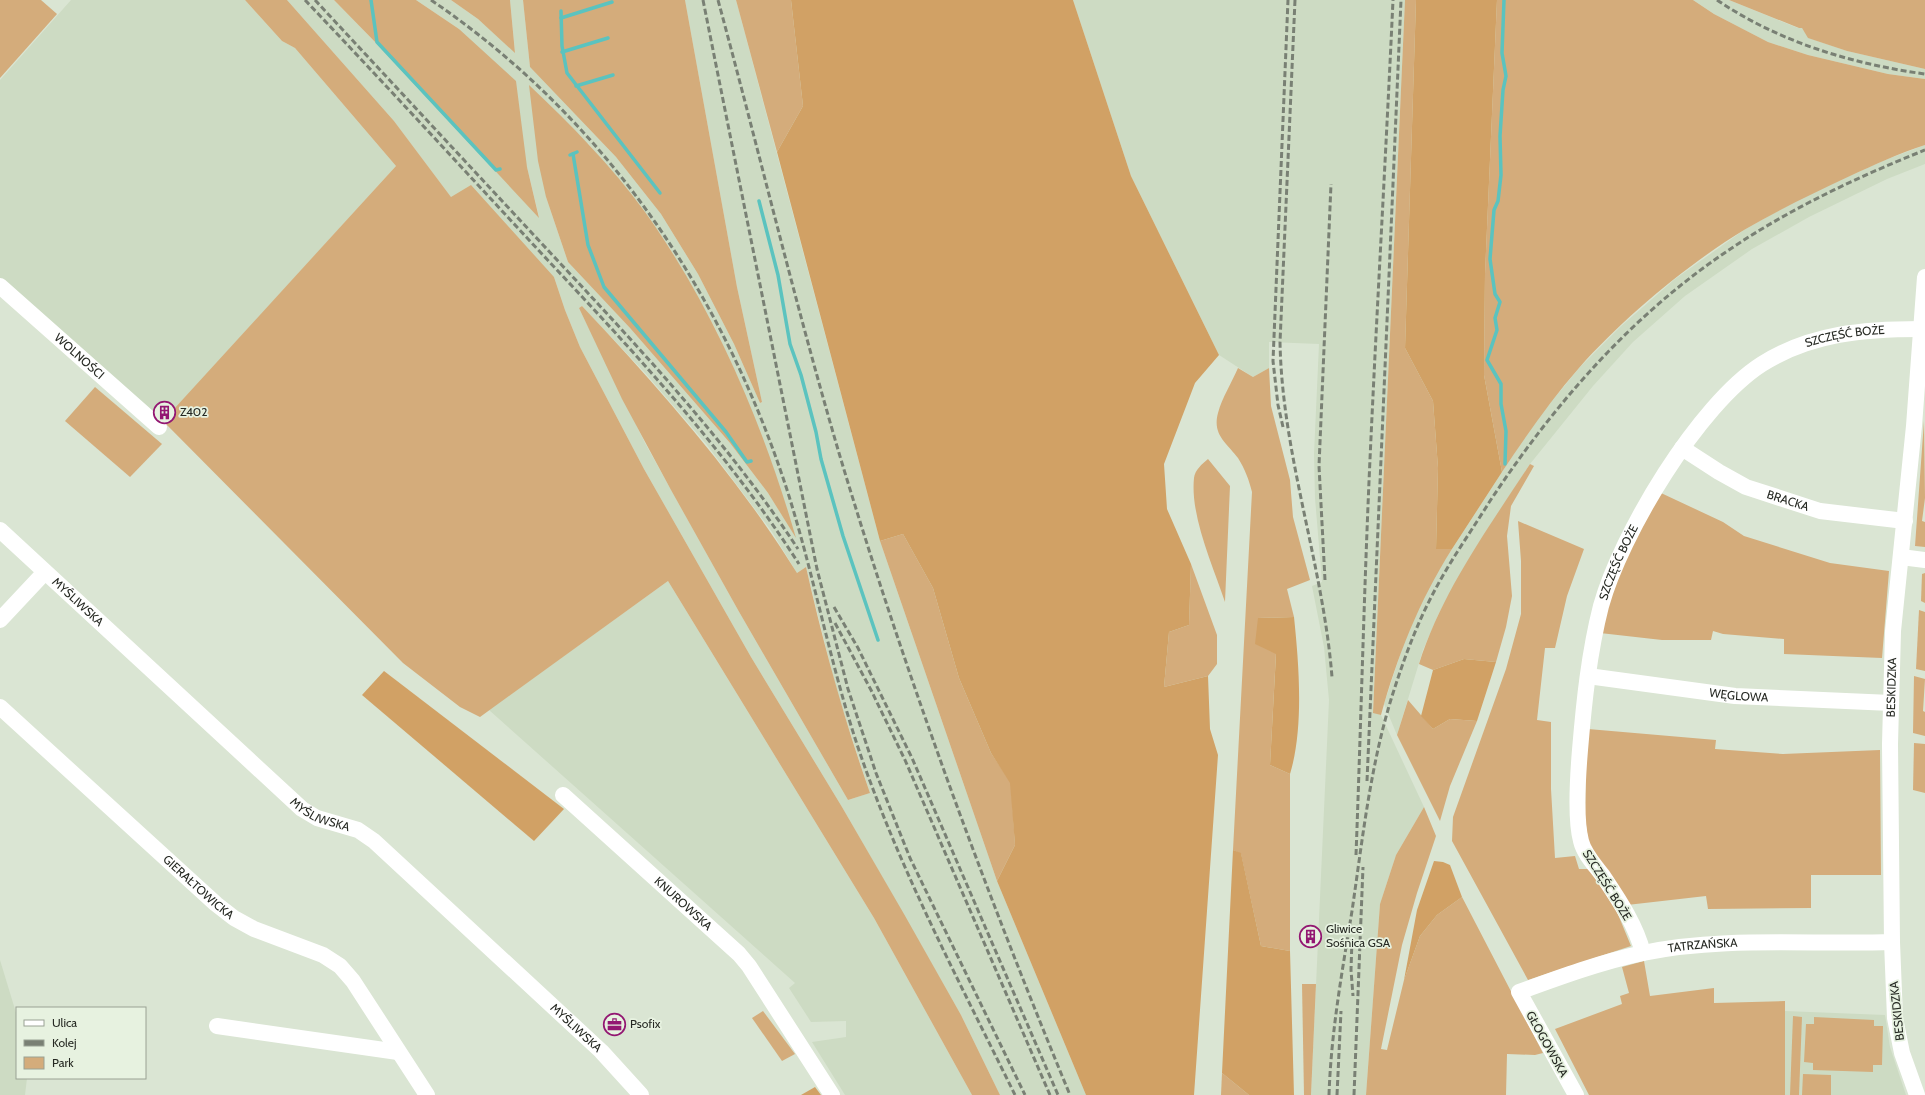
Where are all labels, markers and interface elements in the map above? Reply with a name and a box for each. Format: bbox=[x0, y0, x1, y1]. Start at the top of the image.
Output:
street label: SZCZĘŚĆ BOŻE bbox=[1803, 322, 1885, 350]
street label: WOLNOŚCI bbox=[52, 330, 108, 382]
building icon: Z402 bbox=[152, 399, 178, 425]
place label: Z402 bbox=[180, 404, 208, 419]
street label: BRACKA bbox=[1765, 486, 1811, 514]
street label: SZCZĘŚĆ BOŻE bbox=[1595, 521, 1641, 602]
street label: MYŚLIWSKA bbox=[49, 574, 108, 630]
street label: BESKIDZKA bbox=[1883, 657, 1899, 718]
street label: WĘGLOWA bbox=[1708, 685, 1769, 705]
street label: MYŚLIWSKA bbox=[287, 794, 352, 834]
street label: SZCZĘŚĆ BOŻE bbox=[1580, 847, 1635, 923]
street label: GIERAŁTOWICKA bbox=[160, 851, 238, 922]
street label: KNUROWSKA bbox=[651, 873, 716, 934]
place label: Gliwice Sośnica GSA bbox=[1326, 921, 1391, 950]
building icon: Gliwice Sośnica GSA bbox=[1297, 923, 1323, 949]
street label: TATRZAŃSKA bbox=[1667, 935, 1738, 955]
street label: BESKIDZKA bbox=[1886, 980, 1907, 1042]
street label: MYŚLIWSKA bbox=[547, 1000, 606, 1055]
legend bbox=[16, 1007, 146, 1079]
street label: GŁOGOWSKA bbox=[1523, 1008, 1572, 1080]
office icon: Psofix bbox=[601, 1011, 627, 1037]
text: Ulica bbox=[52, 1015, 77, 1030]
place label: Psofix bbox=[630, 1016, 661, 1031]
text: Kolej bbox=[52, 1035, 76, 1050]
text: Park bbox=[52, 1055, 74, 1070]

